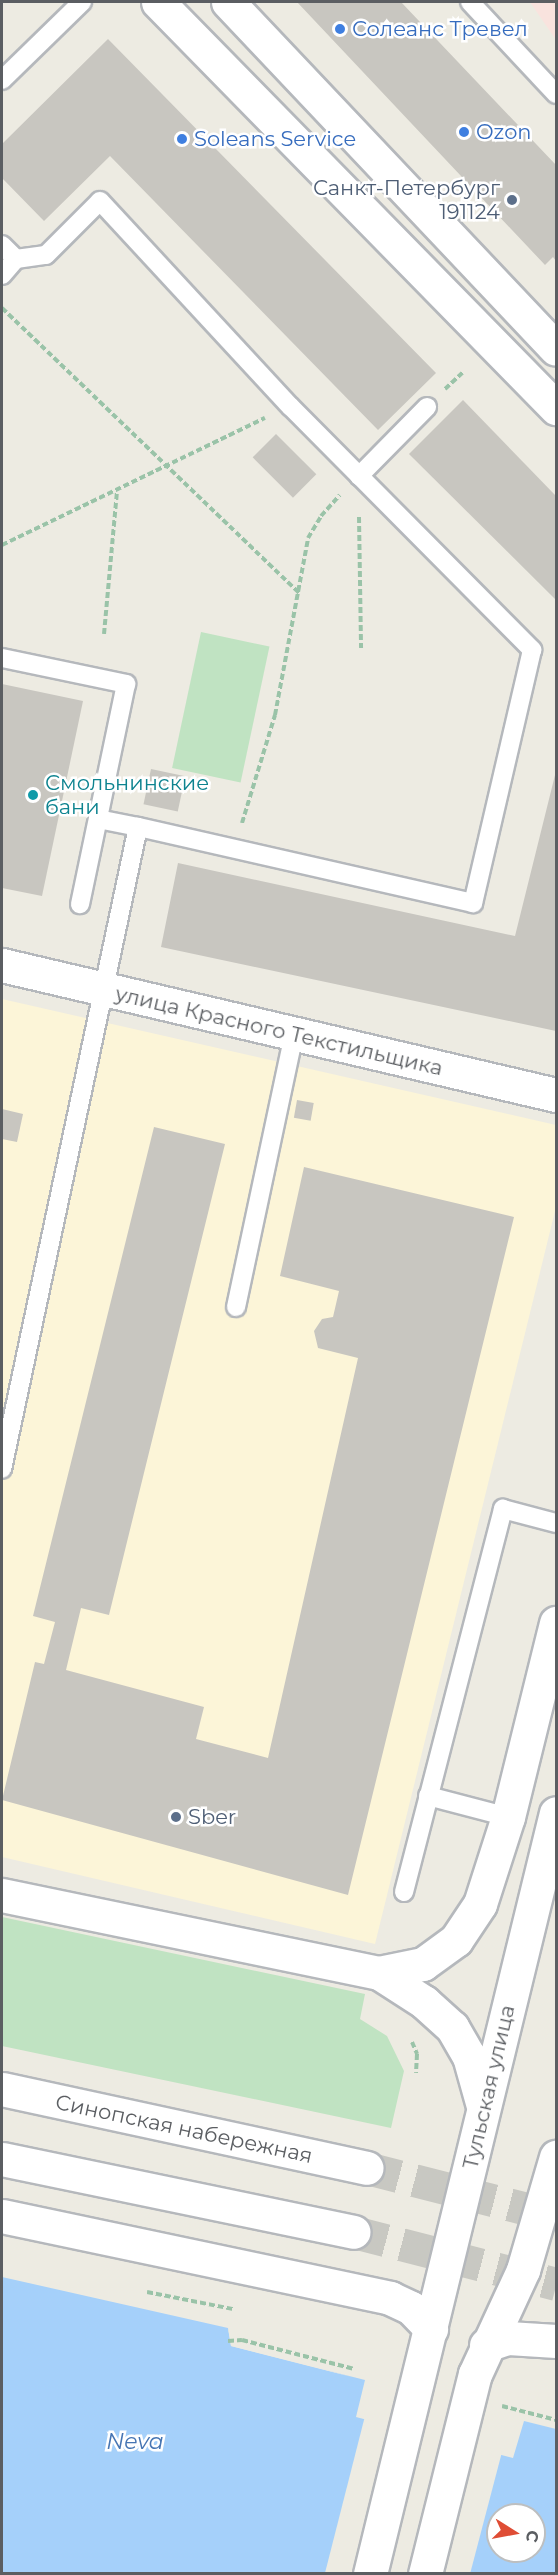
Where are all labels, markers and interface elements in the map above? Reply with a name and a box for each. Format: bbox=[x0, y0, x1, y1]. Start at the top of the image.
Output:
place label: Солеанс Тревел bbox=[352, 16, 528, 42]
marker: Солеанс Тревел bbox=[333, 22, 347, 36]
place label: Ozon bbox=[476, 119, 532, 145]
marker: Ozon bbox=[457, 125, 471, 139]
place label: Soleans Service bbox=[194, 126, 356, 152]
marker: Soleans Service bbox=[175, 132, 189, 146]
place label: Санкт-Петербург 191124 bbox=[313, 175, 500, 225]
marker: Санкт-Петербург 191124 bbox=[505, 193, 519, 207]
place label: Смольнинские бани bbox=[45, 770, 209, 820]
marker: Смольнинские бани bbox=[26, 788, 40, 802]
street label: улица Красного Текстильщика bbox=[113, 981, 445, 1081]
place label: Sber bbox=[188, 1804, 236, 1830]
marker: Sber bbox=[169, 1810, 183, 1824]
street label: Тульская улица bbox=[458, 2002, 520, 2172]
street label: Синопская набережная bbox=[53, 2089, 315, 2169]
water label: Neva bbox=[106, 2429, 164, 2455]
north arrow bbox=[486, 2503, 546, 2563]
text: С bbox=[522, 2529, 543, 2544]

